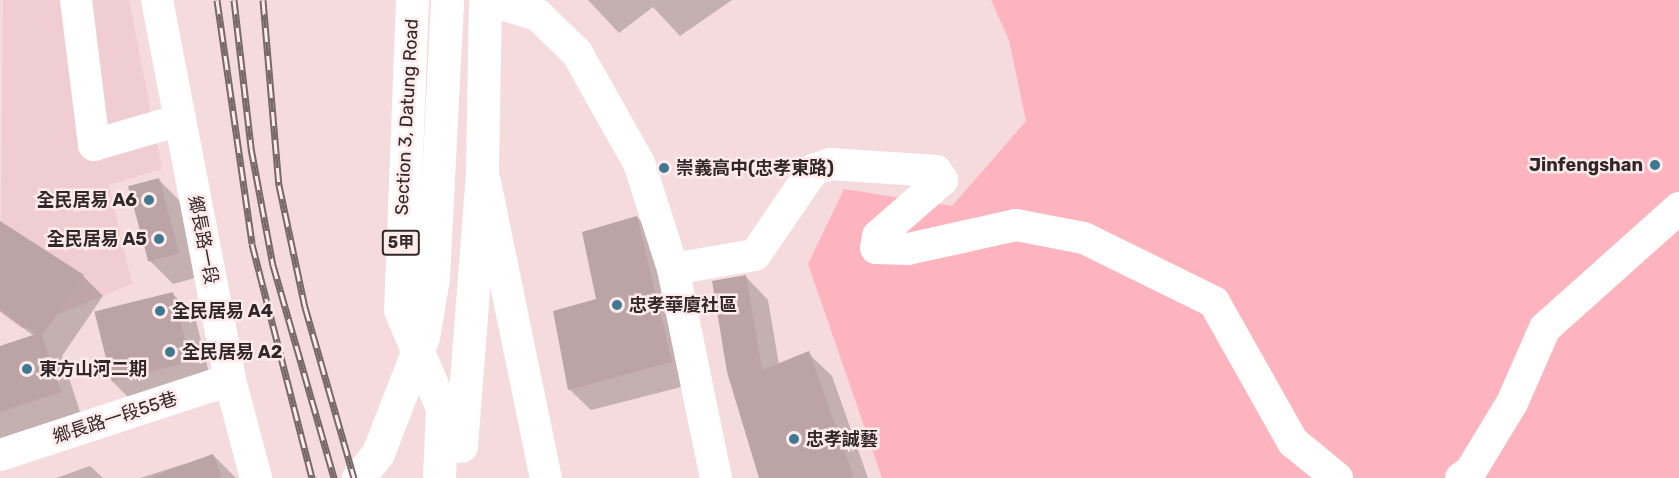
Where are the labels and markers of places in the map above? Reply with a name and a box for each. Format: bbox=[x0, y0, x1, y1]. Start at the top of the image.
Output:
place label: Jinfengshan bbox=[1529, 154, 1643, 176]
place label: 崇義高中(忠孝東路) bbox=[676, 157, 834, 179]
marker: Jinfengshan bbox=[1648, 158, 1662, 172]
marker: 崇義高中(忠孝東路) bbox=[657, 161, 671, 175]
place label: 全民居易 A6 bbox=[37, 189, 137, 211]
marker: 全民居易 A6 bbox=[142, 193, 156, 207]
place label: 全民居易 A5 bbox=[47, 228, 147, 250]
marker: 全民居易 A5 bbox=[152, 232, 166, 246]
place label: 忠孝華廈社區 bbox=[629, 294, 737, 316]
marker: 忠孝華廈社區 bbox=[610, 298, 624, 312]
place label: 全民居易 A4 bbox=[172, 300, 273, 322]
marker: 全民居易 A4 bbox=[153, 304, 167, 318]
place label: 全民居易 A2 bbox=[182, 341, 282, 363]
marker: 全民居易 A2 bbox=[163, 345, 177, 359]
place label: 東方山河二期 bbox=[39, 358, 147, 380]
marker: 東方山河二期 bbox=[20, 362, 34, 376]
place label: 忠孝誠藝 bbox=[806, 428, 878, 450]
marker: 忠孝誠藝 bbox=[787, 432, 801, 446]

